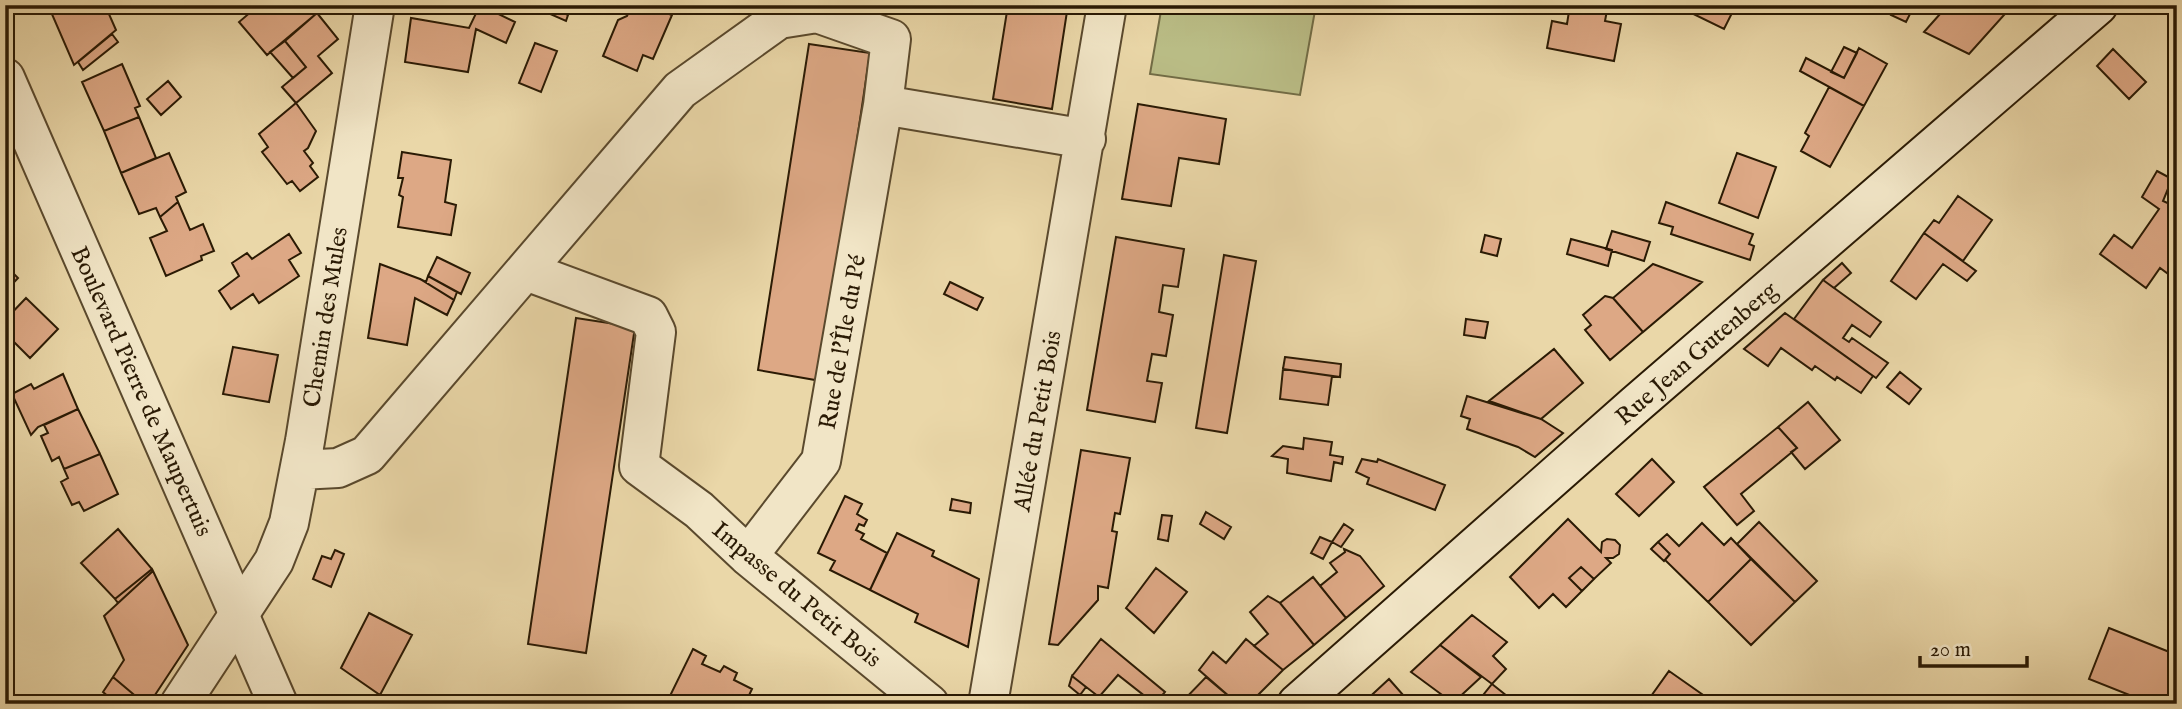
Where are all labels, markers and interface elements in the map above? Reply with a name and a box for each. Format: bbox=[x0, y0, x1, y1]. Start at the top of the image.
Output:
street label: Chemin des Mules bbox=[297, 225, 356, 410]
street label: Boulevard Pierre de Maupertuis bbox=[63, 242, 219, 541]
street label: Rue de l'Île du Pé bbox=[813, 252, 874, 432]
street label: Rue Jean Gutenberg bbox=[1610, 275, 1785, 433]
street label: Allée du Petit Bois bbox=[1007, 328, 1070, 515]
street label: Impasse du Petit Bois bbox=[705, 515, 887, 675]
scale bar bbox=[1920, 625, 2026, 669]
text: 20 m bbox=[1930, 637, 1971, 664]

